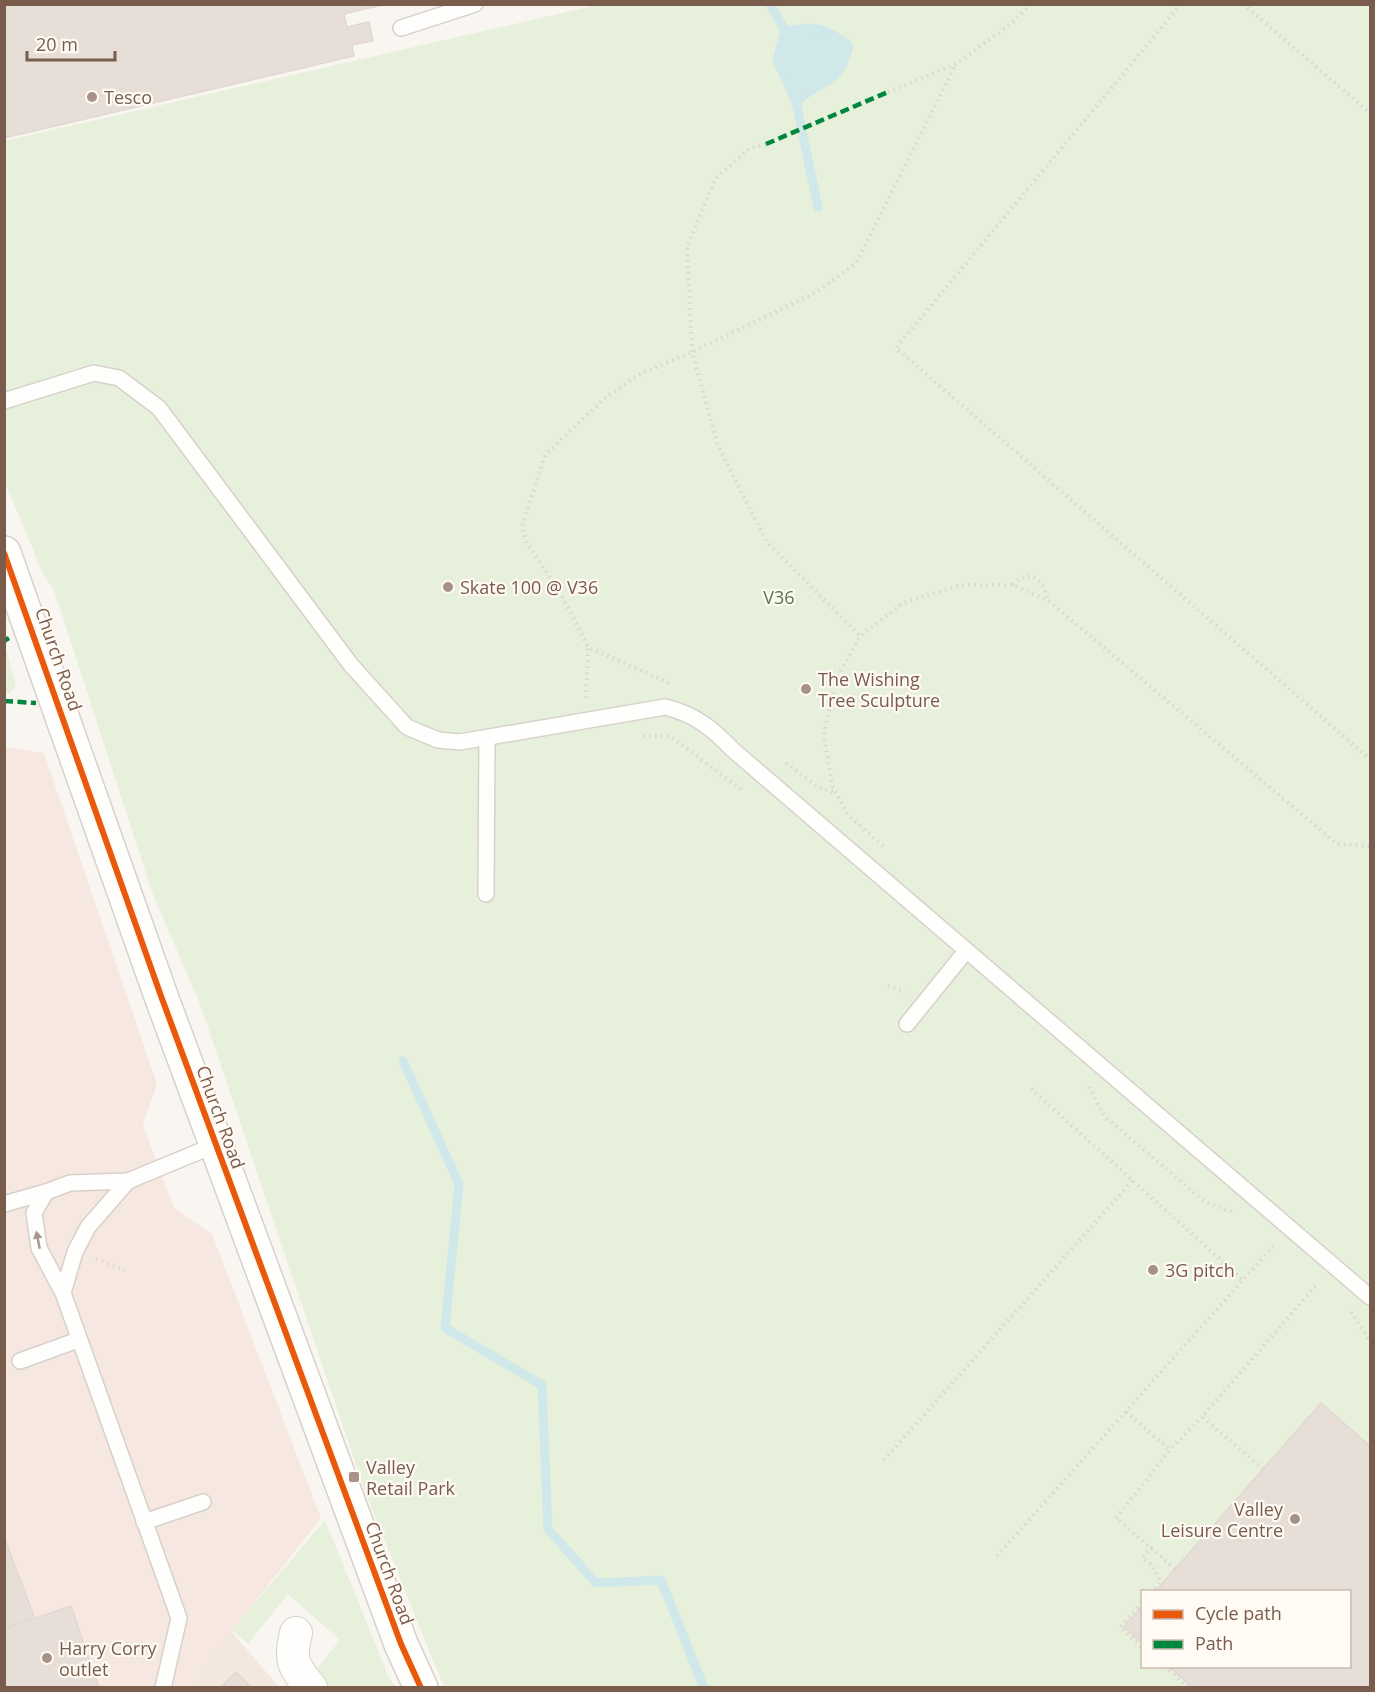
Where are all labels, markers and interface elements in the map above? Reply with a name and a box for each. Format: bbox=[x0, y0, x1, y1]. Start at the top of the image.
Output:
scale bar bbox=[27, 24, 116, 62]
text: 20 m bbox=[36, 32, 78, 56]
place label: Tesco bbox=[104, 85, 152, 109]
marker: Tesco bbox=[85, 90, 99, 104]
place label: Skate 100 @ V36 bbox=[460, 575, 598, 599]
marker: Skate 100 @ V36 bbox=[441, 580, 455, 594]
park label: V36 bbox=[763, 585, 795, 609]
street label: Church Road bbox=[30, 604, 88, 714]
place label: The Wishing Tree Sculpture bbox=[818, 667, 940, 712]
marker: The Wishing Tree Sculpture bbox=[799, 682, 813, 696]
street label: Church Road bbox=[191, 1062, 251, 1172]
one-way arrow bbox=[33, 1231, 42, 1250]
place label: 3G pitch bbox=[1165, 1258, 1235, 1282]
marker: 3G pitch bbox=[1146, 1263, 1160, 1277]
place label: Valley Retail Park bbox=[366, 1455, 456, 1500]
marker: Valley Retail Park bbox=[347, 1470, 361, 1484]
place label: Valley Leisure Centre bbox=[1161, 1497, 1284, 1542]
marker: Valley Leisure Centre bbox=[1288, 1512, 1302, 1526]
street label: Church Road bbox=[360, 1518, 420, 1628]
legend bbox=[1141, 1590, 1351, 1668]
text: Cycle path bbox=[1195, 1601, 1282, 1625]
text: Path bbox=[1195, 1631, 1233, 1655]
place label: Harry Corry outlet bbox=[59, 1636, 158, 1681]
marker: Harry Corry outlet bbox=[40, 1651, 54, 1665]

